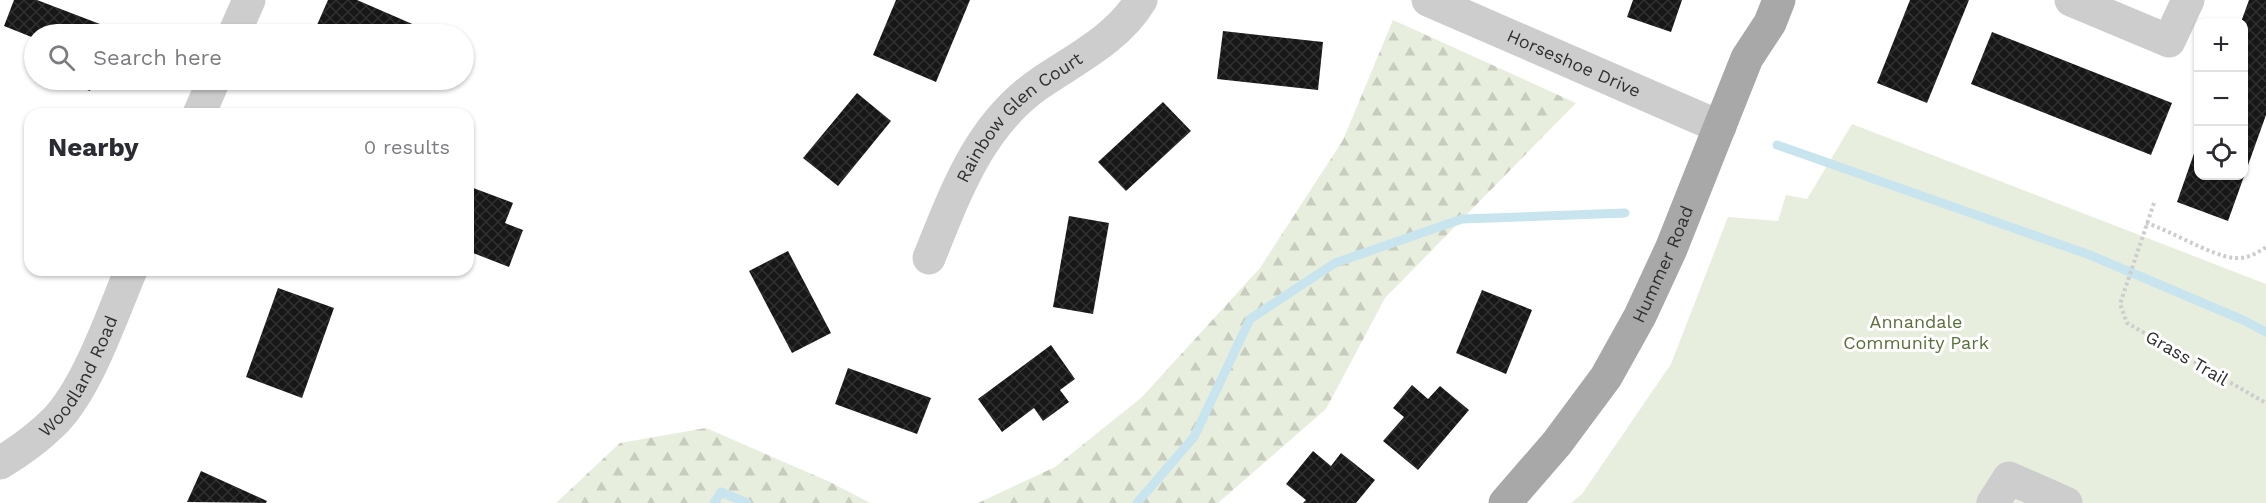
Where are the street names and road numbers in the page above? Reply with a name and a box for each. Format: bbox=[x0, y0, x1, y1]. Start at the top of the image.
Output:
street label: Horseshoe Drive bbox=[1504, 25, 1644, 101]
street label: Rainbow Glen Court bbox=[952, 47, 1087, 186]
street label: Hummer Road bbox=[1627, 202, 1697, 326]
street label: Woodland Road bbox=[34, 312, 122, 441]
street label: Grass Trail bbox=[2142, 325, 2233, 390]

